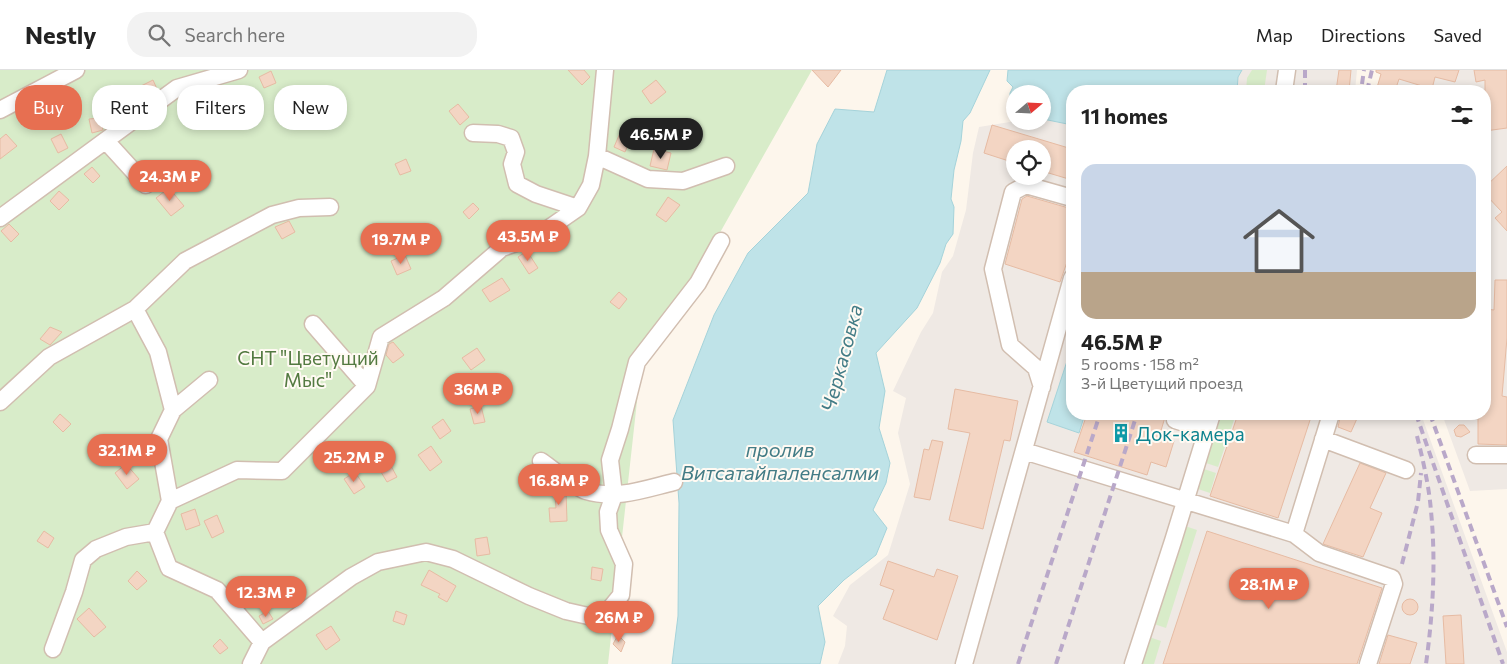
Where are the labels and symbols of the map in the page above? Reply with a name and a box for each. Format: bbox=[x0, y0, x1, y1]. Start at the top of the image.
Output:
north arrow bbox=[1006, 85, 1051, 130]
pin: 46.5M ₽ bbox=[615, 118, 707, 160]
pin: 24.3M ₽ bbox=[124, 160, 216, 202]
pin: 43.5M ₽ bbox=[482, 220, 574, 262]
pin: 19.7M ₽ bbox=[355, 222, 447, 265]
water label: Черкасовка bbox=[815, 302, 867, 414]
park label: СНТ "Цветущий Мыс" bbox=[237, 346, 379, 391]
pin: 36M ₽ bbox=[443, 372, 513, 415]
building icon: Док-камера bbox=[1110, 422, 1132, 444]
place label: Док-камера bbox=[1136, 422, 1245, 445]
pin: 32.1M ₽ bbox=[81, 434, 173, 476]
water label: пролив Витсатайпаленсалми bbox=[681, 437, 879, 484]
pin: 25.2M ₽ bbox=[308, 440, 400, 483]
pin: 16.8M ₽ bbox=[513, 464, 605, 506]
pin: 28.1M ₽ bbox=[1223, 568, 1315, 610]
pin: 12.3M ₽ bbox=[220, 576, 312, 618]
pin: 26M ₽ bbox=[584, 600, 654, 643]

